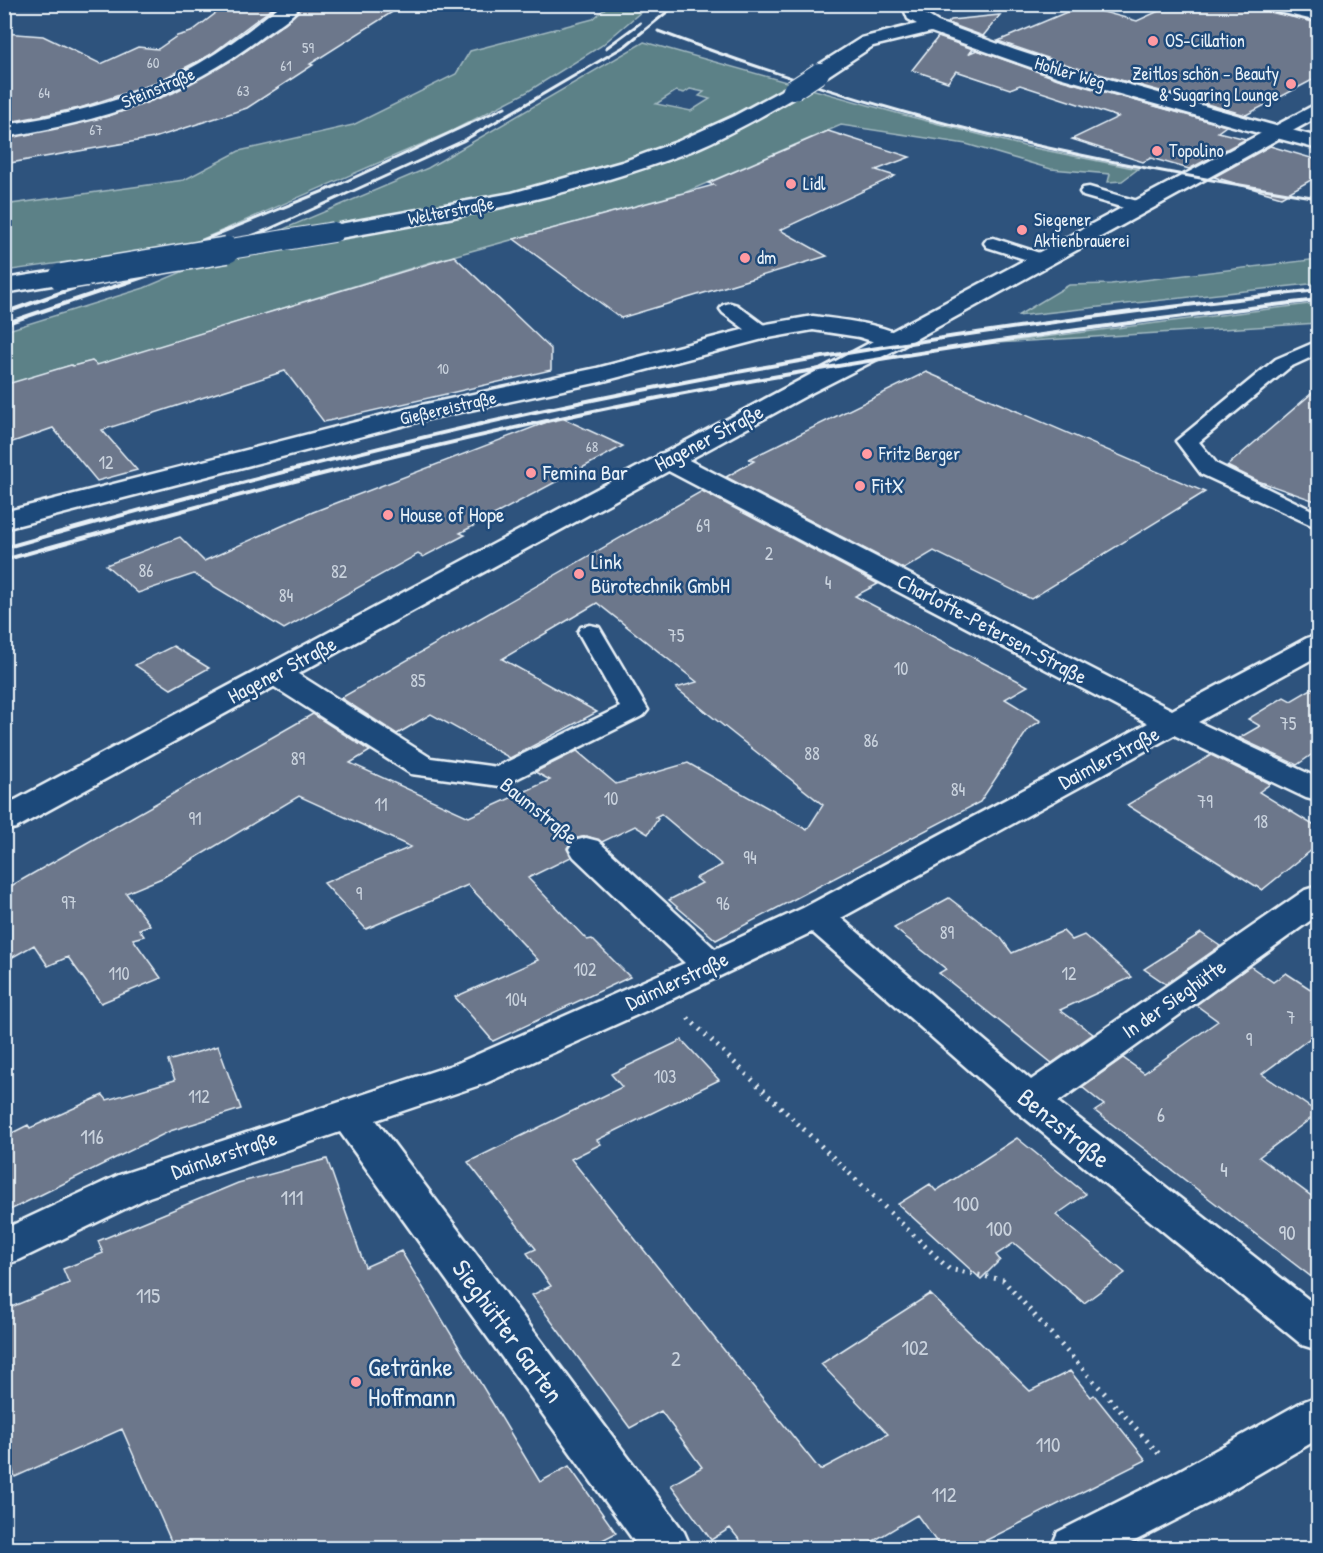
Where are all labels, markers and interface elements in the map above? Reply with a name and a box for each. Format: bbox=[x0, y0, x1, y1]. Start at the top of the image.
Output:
place label: OS-Cillation bbox=[1165, 28, 1245, 53]
marker: OS-Cillation bbox=[1146, 34, 1160, 48]
house number: 59 bbox=[302, 37, 314, 58]
street label: Hohler Weg bbox=[1032, 50, 1108, 95]
house number: 60 bbox=[147, 52, 160, 73]
house number: 61 bbox=[280, 55, 292, 76]
street label: Steinstraße bbox=[117, 61, 198, 114]
place label: Zeitlos schön – Beauty & Sugaring Lounge bbox=[1132, 61, 1279, 107]
marker: Zeitlos schön – Beauty & Sugaring Lounge bbox=[1284, 77, 1298, 91]
house number: 63 bbox=[237, 80, 250, 101]
house number: 64 bbox=[38, 82, 50, 103]
house number: 67 bbox=[89, 119, 103, 140]
place label: Topolino bbox=[1169, 138, 1224, 163]
marker: Topolino bbox=[1150, 144, 1164, 158]
place label: Lidl bbox=[803, 171, 826, 196]
marker: Lidl bbox=[784, 177, 798, 191]
street label: Welterstraße bbox=[406, 190, 496, 231]
place label: Siegener Aktienbrauerei bbox=[1034, 207, 1130, 253]
marker: Siegener Aktienbrauerei bbox=[1015, 223, 1029, 237]
place label: dm bbox=[757, 245, 776, 270]
marker: dm bbox=[738, 251, 752, 265]
house number: 10 bbox=[437, 358, 449, 379]
street label: Gießereistraße bbox=[397, 384, 499, 431]
street label: Hagener Straße bbox=[649, 397, 768, 478]
house number: 68 bbox=[586, 436, 598, 457]
place label: Fritz Berger bbox=[878, 441, 960, 466]
marker: Fritz Berger bbox=[860, 447, 874, 461]
house number: 12 bbox=[99, 450, 114, 475]
place label: Femina Bar bbox=[542, 458, 628, 487]
marker: Femina Bar bbox=[524, 466, 538, 480]
place label: FitX bbox=[871, 471, 905, 500]
marker: FitX bbox=[853, 479, 867, 493]
place label: House of Hope bbox=[400, 500, 504, 529]
marker: House of Hope bbox=[381, 508, 395, 522]
house number: 69 bbox=[696, 513, 710, 538]
house number: 2 bbox=[765, 541, 774, 566]
place label: Link Bürotechnik GmbH bbox=[591, 547, 730, 600]
house number: 86 bbox=[139, 558, 153, 583]
house number: 82 bbox=[331, 559, 348, 584]
street label: Charlotte-Petersen-Straße bbox=[892, 566, 1092, 691]
marker: Link Bürotechnik GmbH bbox=[572, 567, 586, 581]
house number: 4 bbox=[825, 570, 832, 595]
house number: 84 bbox=[279, 583, 294, 608]
house number: 75 bbox=[668, 623, 685, 648]
street label: Hagener Straße bbox=[222, 629, 341, 710]
house number: 10 bbox=[894, 656, 908, 681]
house number: 85 bbox=[410, 668, 426, 693]
house number: 75 bbox=[1280, 711, 1297, 736]
street label: Daimlerstraße bbox=[1053, 719, 1164, 796]
house number: 86 bbox=[864, 728, 878, 753]
house number: 88 bbox=[804, 741, 820, 766]
house number: 89 bbox=[291, 746, 306, 771]
street label: Baumstraße bbox=[494, 770, 584, 851]
house number: 84 bbox=[951, 777, 966, 802]
house number: 10 bbox=[604, 786, 618, 811]
house number: 79 bbox=[1197, 789, 1213, 814]
house number: 11 bbox=[374, 792, 388, 817]
house number: 91 bbox=[188, 806, 202, 831]
house number: 18 bbox=[1254, 809, 1268, 834]
house number: 94 bbox=[743, 845, 757, 870]
house number: 9 bbox=[356, 881, 363, 906]
house number: 97 bbox=[61, 890, 77, 915]
house number: 96 bbox=[716, 891, 730, 916]
house number: 89 bbox=[940, 920, 955, 945]
street label: Daimlerstraße bbox=[621, 944, 733, 1017]
street label: In der Sieghütte bbox=[1116, 952, 1232, 1045]
house number: 102 bbox=[573, 957, 597, 982]
house number: 110 bbox=[108, 961, 130, 986]
house number: 12 bbox=[1062, 961, 1077, 986]
house number: 104 bbox=[505, 987, 527, 1012]
house number: 7 bbox=[1287, 1005, 1296, 1030]
house number: 9 bbox=[1246, 1027, 1253, 1052]
house number: 103 bbox=[654, 1064, 676, 1089]
street label: Benzstraße bbox=[1011, 1080, 1118, 1176]
house number: 112 bbox=[188, 1084, 210, 1109]
house number: 6 bbox=[1157, 1100, 1165, 1129]
house number: 116 bbox=[80, 1122, 104, 1151]
street label: Daimlerstraße bbox=[167, 1123, 281, 1186]
house number: 4 bbox=[1220, 1155, 1228, 1184]
house number: 111 bbox=[281, 1183, 303, 1212]
house number: 100 bbox=[953, 1189, 979, 1218]
house number: 100 bbox=[986, 1214, 1012, 1243]
house number: 90 bbox=[1278, 1218, 1296, 1247]
street label: Sieghütter Garten bbox=[445, 1252, 572, 1409]
house number: 115 bbox=[136, 1281, 160, 1310]
house number: 102 bbox=[902, 1333, 929, 1362]
house number: 2 bbox=[671, 1344, 681, 1373]
place label: Getränke Hoffmann bbox=[368, 1349, 456, 1414]
marker: Getränke Hoffmann bbox=[349, 1375, 363, 1389]
house number: 110 bbox=[1036, 1430, 1060, 1459]
house number: 112 bbox=[931, 1480, 957, 1509]

